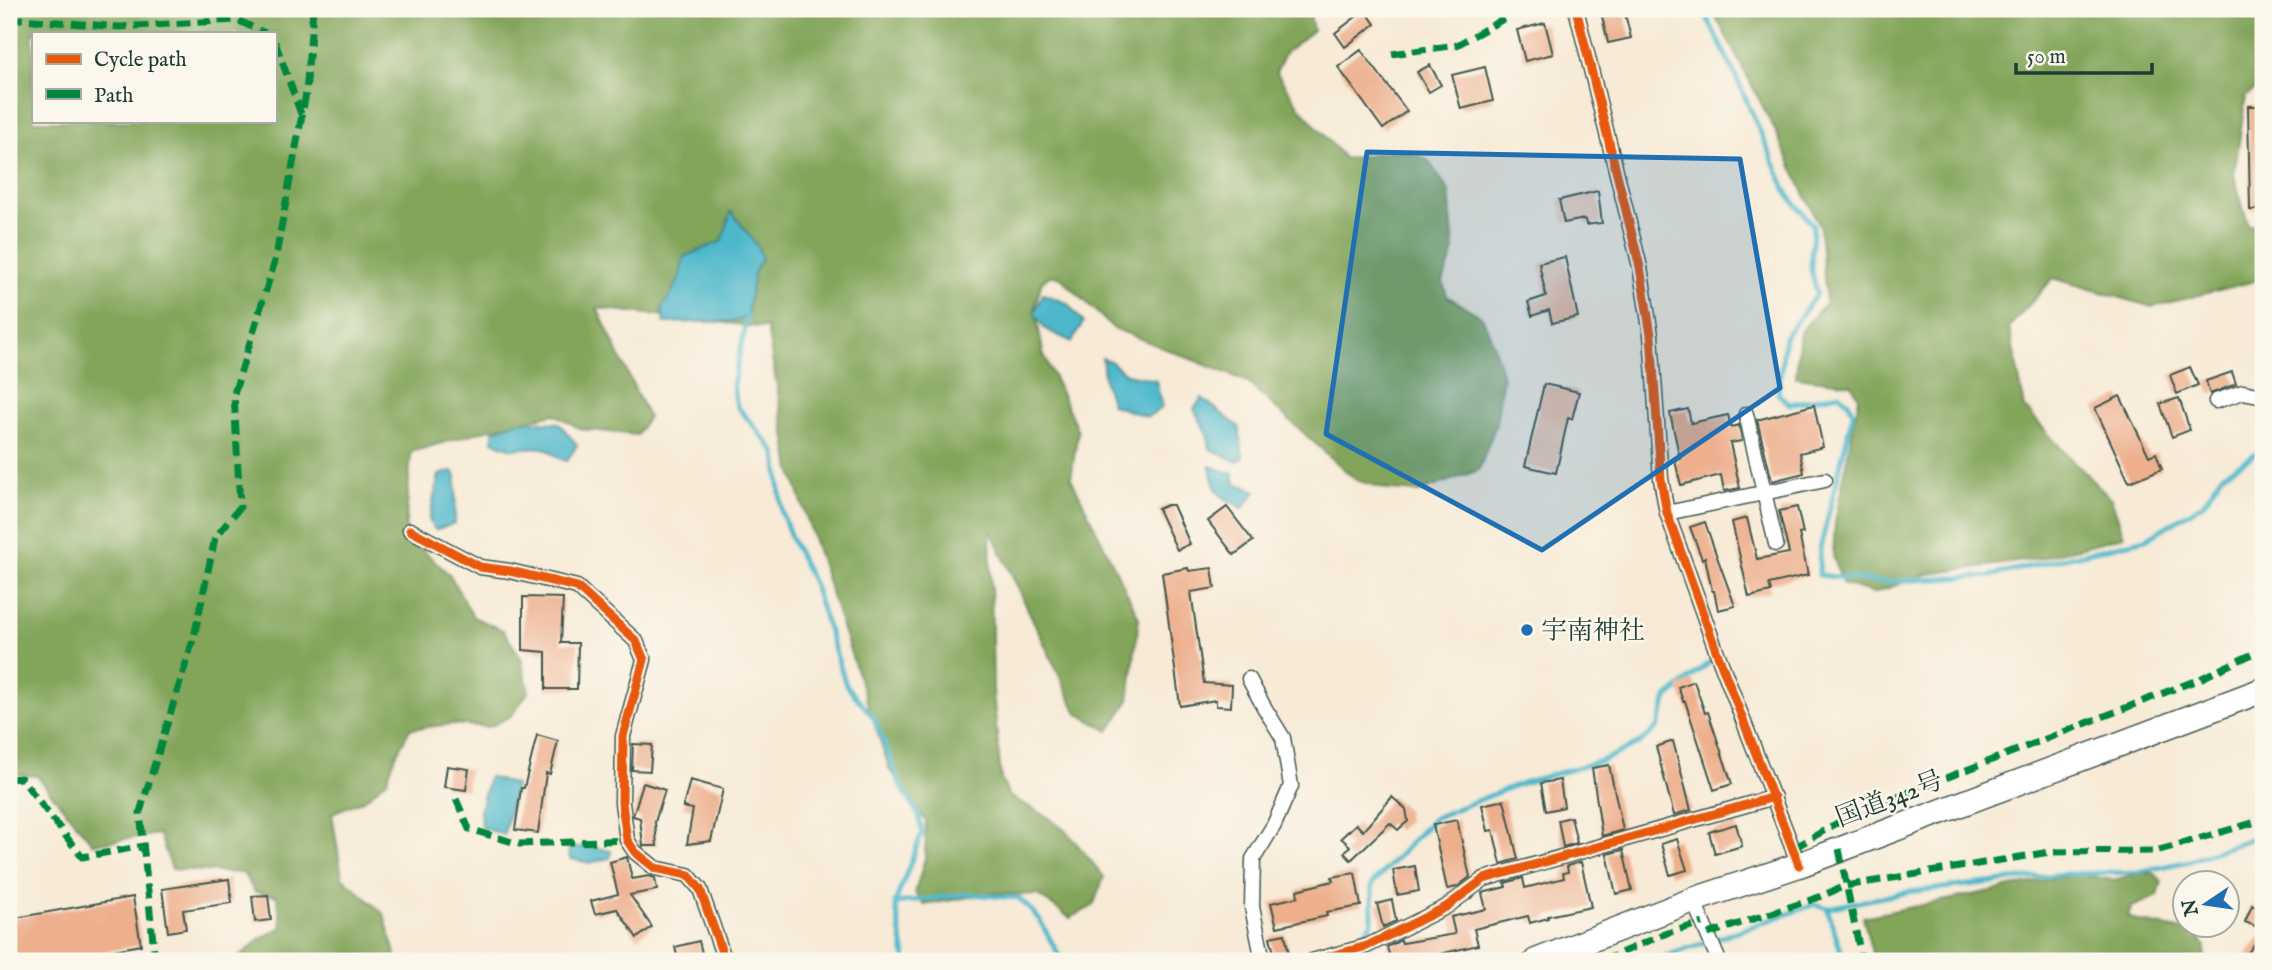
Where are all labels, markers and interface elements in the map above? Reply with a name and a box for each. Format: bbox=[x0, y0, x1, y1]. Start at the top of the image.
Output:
legend bbox=[32, 32, 276, 122]
scale bar bbox=[2016, 32, 2153, 76]
text: 50 m bbox=[2027, 44, 2066, 71]
text: Cycle path bbox=[94, 47, 187, 74]
text: Path bbox=[94, 83, 133, 110]
place label: 宇南神社 bbox=[1541, 615, 1645, 648]
marker: 宇南神社 bbox=[1519, 622, 1535, 638]
street label: 国道342号 bbox=[1831, 764, 1948, 835]
north arrow bbox=[2170, 869, 2240, 939]
text: N bbox=[2178, 896, 2205, 919]

